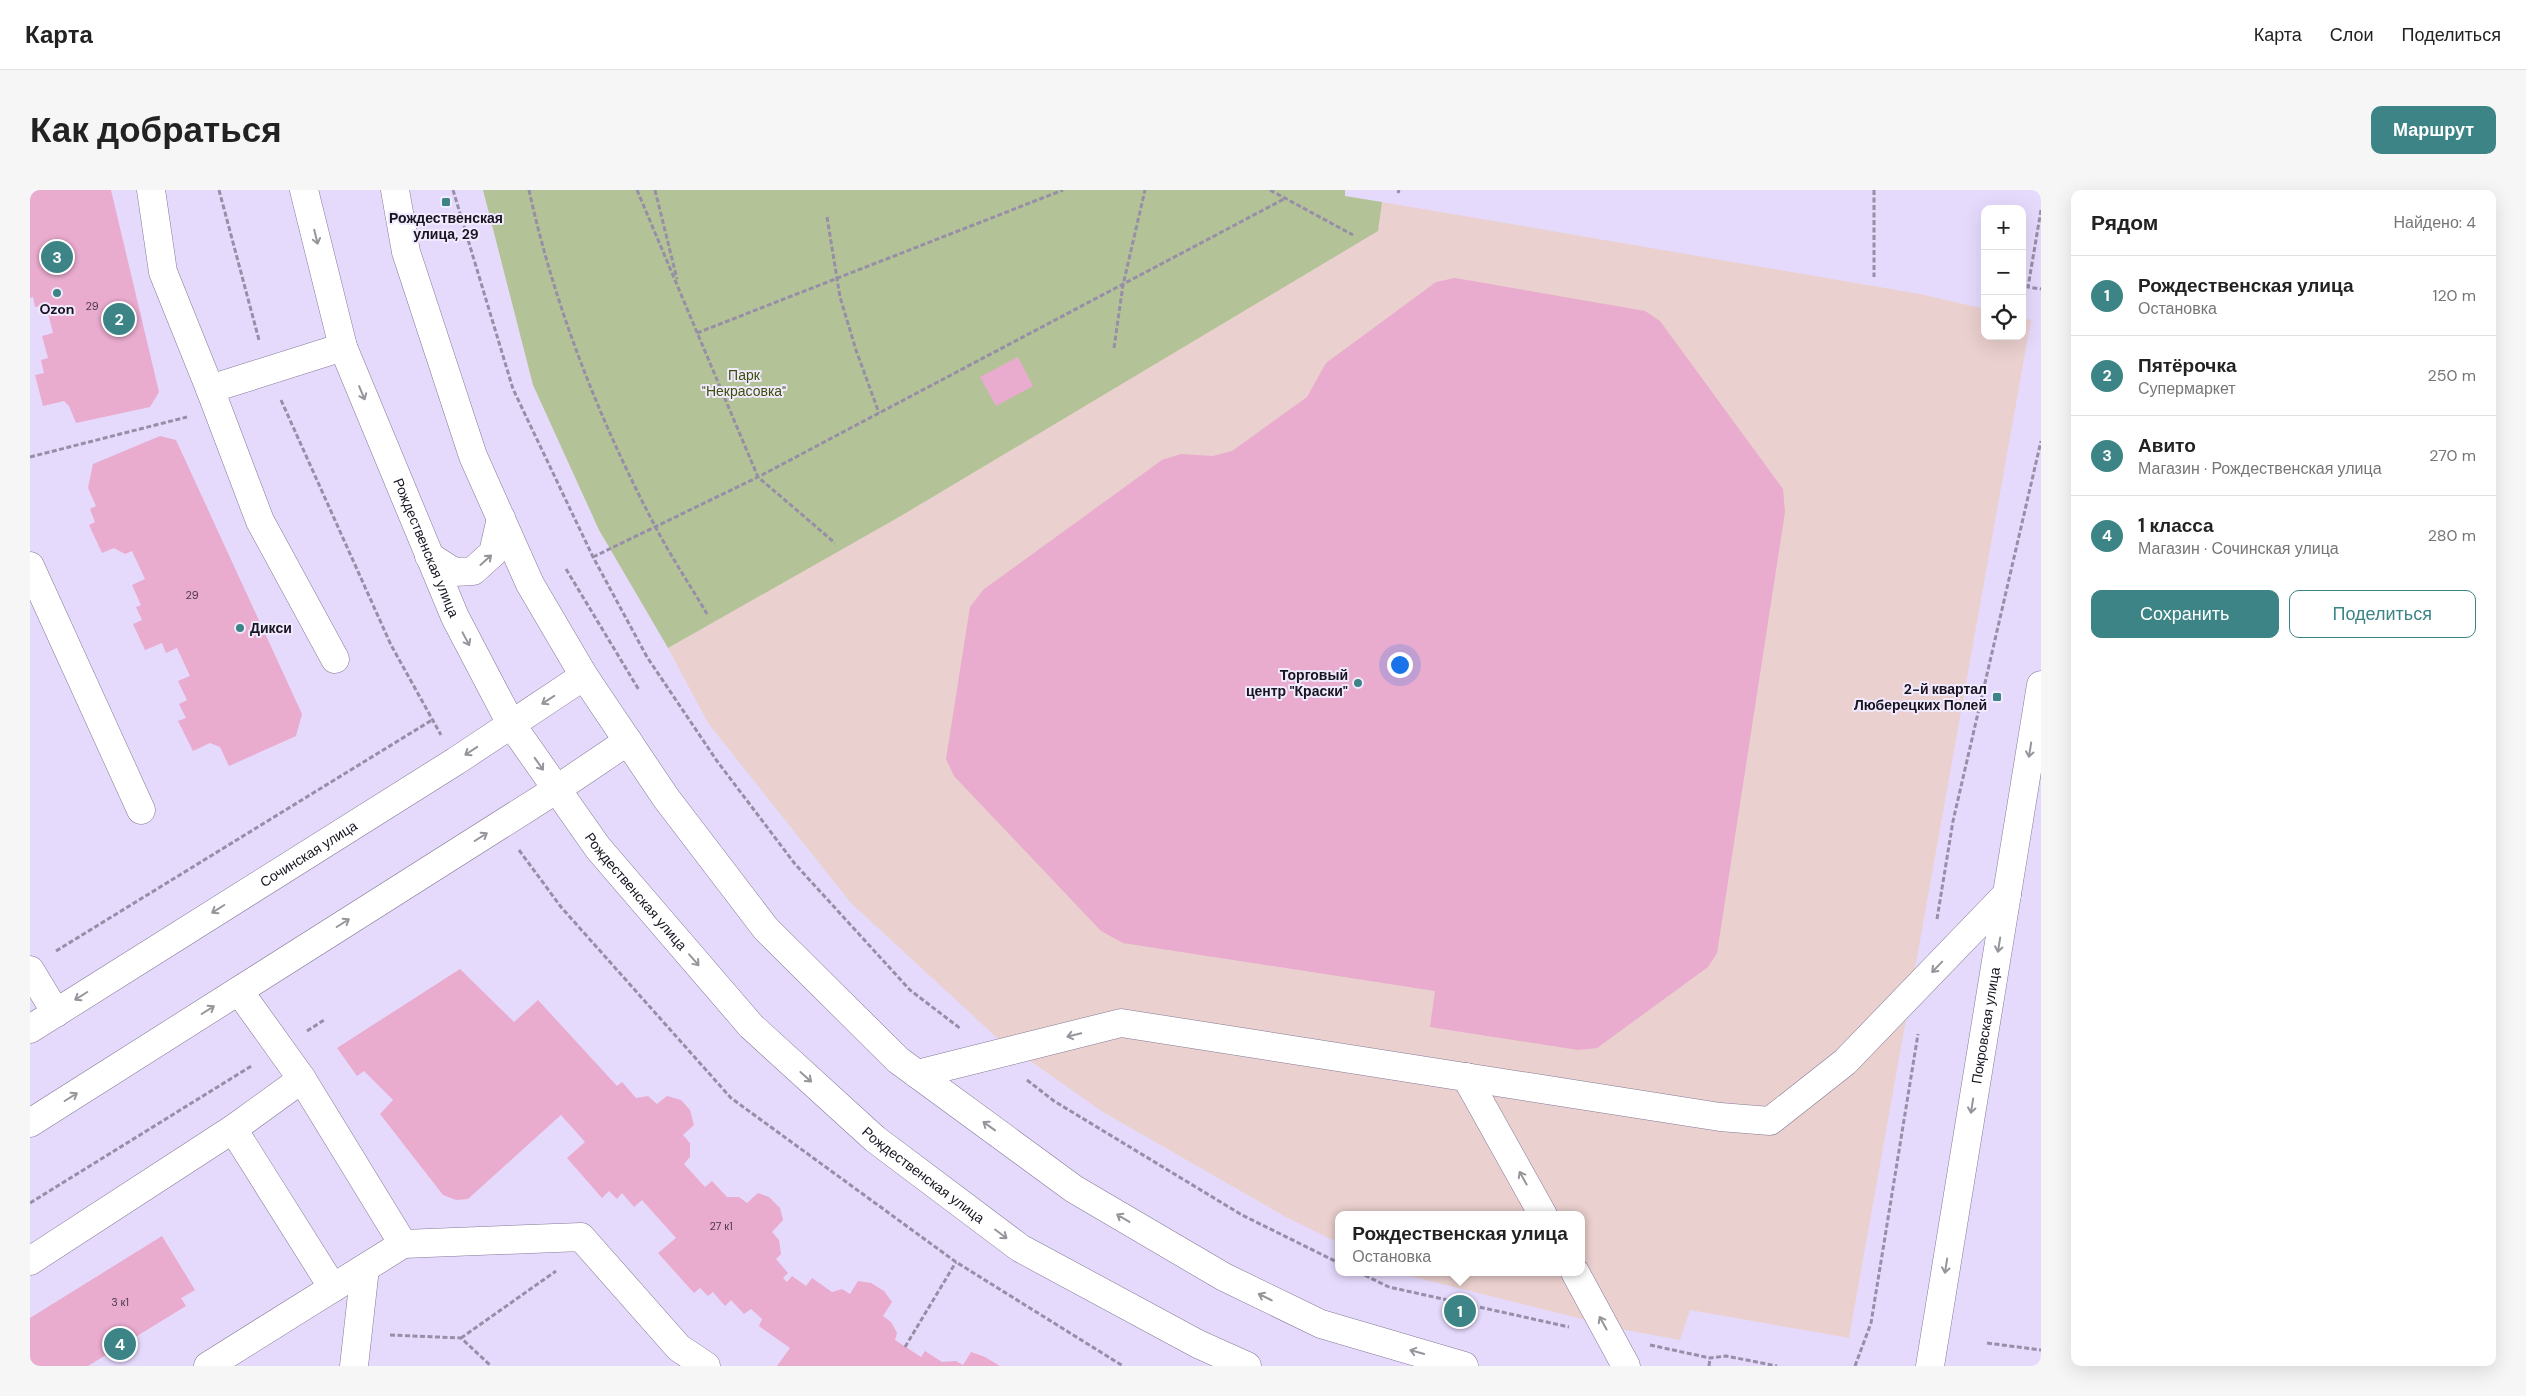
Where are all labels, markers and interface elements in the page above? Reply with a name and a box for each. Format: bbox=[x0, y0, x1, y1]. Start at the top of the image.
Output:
text: Карта bbox=[25, 19, 93, 50]
text: Карта bbox=[2254, 23, 2302, 47]
text: Слои bbox=[2330, 23, 2374, 47]
text: Поделиться bbox=[2402, 23, 2501, 47]
button: Маршрут bbox=[2371, 106, 2496, 154]
text: Как добраться bbox=[30, 107, 282, 153]
marker: Рождественская улица, 29 bbox=[440, 196, 452, 208]
map controls bbox=[1981, 205, 2026, 340]
button: + bbox=[1981, 205, 2026, 250]
place label: Рождественская улица, 29 bbox=[389, 209, 503, 243]
text: Рядом bbox=[2091, 209, 2158, 237]
text: Найдено: 4 bbox=[2393, 212, 2476, 233]
one-way arrow bbox=[312, 229, 321, 245]
pin: 3 bbox=[41, 238, 73, 276]
button: − bbox=[1981, 250, 2026, 295]
text: Рождественская улица bbox=[2138, 273, 2354, 298]
text: 1 bbox=[2104, 285, 2110, 306]
text: 120 m bbox=[2432, 285, 2476, 306]
marker: Ozon bbox=[51, 287, 63, 299]
button: locate bbox=[1981, 295, 2026, 340]
text: Остановка bbox=[2138, 298, 2217, 319]
house number: 29 bbox=[85, 299, 99, 313]
place label: Ozon bbox=[39, 300, 75, 318]
pin: 2 bbox=[103, 300, 135, 338]
text: Пятёрочка bbox=[2138, 353, 2236, 378]
text: 2 bbox=[2102, 365, 2112, 386]
text: 250 m bbox=[2428, 365, 2476, 386]
park label: Парк "Некрасовка" bbox=[702, 366, 786, 400]
text: Супермаркет bbox=[2138, 378, 2236, 399]
one-way arrow bbox=[357, 385, 367, 400]
text: Авито bbox=[2138, 433, 2196, 458]
text: 3 bbox=[2102, 445, 2112, 466]
text: 270 m bbox=[2429, 445, 2476, 466]
text: Магазин · Рождественская улица bbox=[2138, 458, 2382, 479]
street label: Рождественская улица bbox=[389, 475, 463, 620]
text: 1 класса bbox=[2138, 513, 2214, 538]
text: 4 bbox=[2102, 525, 2112, 546]
text: 280 m bbox=[2428, 525, 2476, 546]
text: Магазин · Сочинская улица bbox=[2138, 538, 2339, 559]
one-way arrow bbox=[480, 554, 493, 566]
house number: 29 bbox=[185, 588, 199, 602]
button: Сохранить bbox=[2091, 590, 2279, 638]
button: Поделиться bbox=[2289, 590, 2476, 638]
place label: Дикси bbox=[250, 619, 292, 637]
marker: Дикси bbox=[234, 622, 246, 634]
one-way arrow bbox=[462, 631, 471, 646]
your location bbox=[1387, 652, 1413, 678]
place label: Торговый центр "Краски" bbox=[1246, 666, 1348, 700]
marker: Торговый центр "Краски" bbox=[1352, 677, 1364, 689]
place label: 2-й квартал Люберецких Полей bbox=[1854, 680, 1987, 714]
marker: 2-й квартал Люберецких Полей bbox=[1991, 691, 2003, 703]
one-way arrow bbox=[541, 695, 555, 705]
one-way arrow bbox=[2025, 742, 2035, 758]
one-way arrow bbox=[464, 746, 478, 756]
one-way arrow bbox=[534, 757, 545, 770]
street label: Сочинская улица bbox=[256, 816, 361, 891]
street label: Рождественская улица bbox=[581, 829, 691, 954]
one-way arrow bbox=[474, 831, 488, 841]
one-way arrow bbox=[212, 905, 226, 915]
one-way arrow bbox=[336, 918, 350, 928]
one-way arrow bbox=[1993, 937, 2003, 953]
one-way arrow bbox=[688, 953, 699, 966]
one-way arrow bbox=[1931, 960, 1943, 973]
street label: Покровская улица bbox=[1967, 966, 2004, 1085]
one-way arrow bbox=[74, 991, 88, 1002]
one-way arrow bbox=[201, 1005, 215, 1015]
one-way arrow bbox=[1066, 1031, 1082, 1040]
one-way arrow bbox=[800, 1071, 813, 1083]
one-way arrow bbox=[64, 1092, 78, 1102]
one-way arrow bbox=[1967, 1097, 1977, 1113]
one-way arrow bbox=[983, 1121, 996, 1132]
street label: Рождественская улица bbox=[858, 1123, 988, 1227]
one-way arrow bbox=[1518, 1170, 1528, 1185]
popup bbox=[1335, 1211, 1585, 1276]
one-way arrow bbox=[1117, 1212, 1131, 1222]
house number: 27 к1 bbox=[709, 1219, 733, 1233]
text: Рождественская улица bbox=[1352, 1221, 1568, 1246]
one-way arrow bbox=[994, 1229, 1008, 1239]
text: Остановка bbox=[1352, 1246, 1431, 1267]
one-way arrow bbox=[1941, 1258, 1951, 1274]
one-way arrow bbox=[1258, 1292, 1273, 1301]
pin: 1 bbox=[1444, 1292, 1476, 1330]
house number: 3 к1 bbox=[111, 1295, 129, 1309]
one-way arrow bbox=[1598, 1316, 1608, 1331]
pin: 4 bbox=[104, 1325, 136, 1363]
one-way arrow bbox=[1409, 1347, 1425, 1357]

